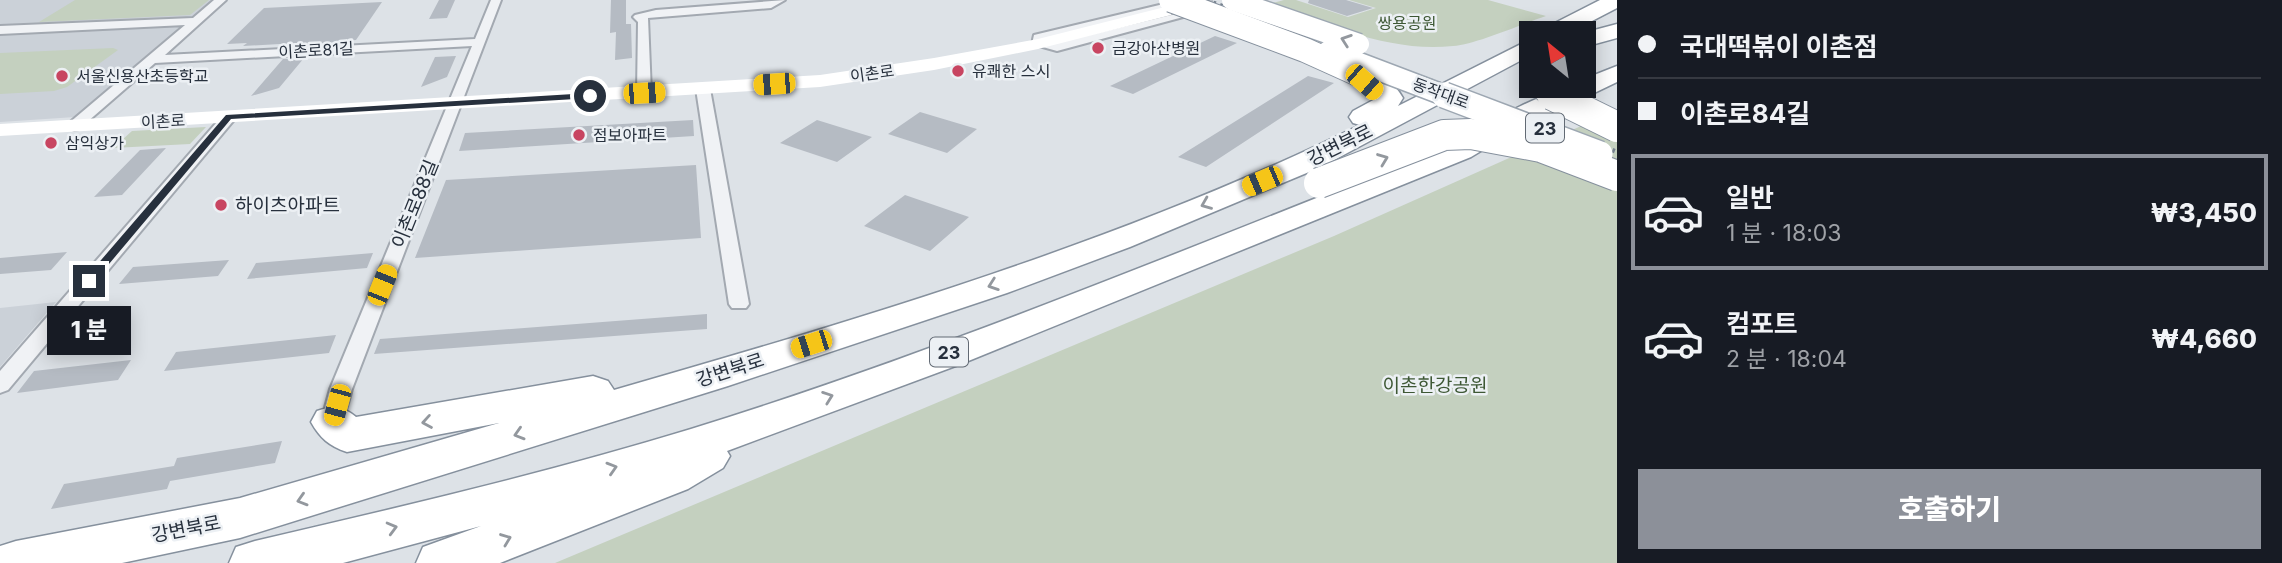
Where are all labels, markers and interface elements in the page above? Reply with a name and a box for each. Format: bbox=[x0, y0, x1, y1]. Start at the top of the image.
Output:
park label: 쌍용공원 bbox=[1378, 13, 1436, 33]
north arrow bbox=[1519, 21, 1596, 98]
map controls bbox=[1519, 21, 1596, 98]
text: 국대떡볶이 이촌점 bbox=[1680, 31, 1878, 62]
one-way arrow bbox=[1340, 34, 1352, 48]
street label: 이촌로81길 bbox=[278, 38, 354, 62]
place label: 금강아산병원 bbox=[1112, 38, 1200, 58]
marker: 금강아산병원 bbox=[1090, 40, 1106, 56]
street label: 이촌로 bbox=[849, 60, 896, 86]
car bbox=[1342, 60, 1387, 104]
place label: 유쾌한 스시 bbox=[972, 61, 1050, 81]
marker: 유쾌한 스시 bbox=[950, 63, 966, 79]
place label: 서울신용산초등학교 bbox=[76, 66, 208, 86]
marker: 서울신용산초등학교 bbox=[54, 68, 70, 84]
car bbox=[753, 72, 796, 96]
street label: 동작대로 bbox=[1410, 74, 1472, 113]
route start bbox=[574, 80, 606, 112]
car bbox=[623, 81, 666, 105]
text: 이촌로84길 bbox=[1680, 98, 1810, 129]
street label: 이촌로 bbox=[140, 110, 186, 132]
road number: 23 bbox=[1526, 113, 1564, 142]
street label: 강변북로 bbox=[1304, 119, 1376, 171]
place label: 점보아파트 bbox=[593, 125, 667, 145]
marker: 점보아파트 bbox=[571, 127, 587, 143]
place label: 삼익상가 bbox=[65, 133, 124, 153]
marker: 삼익상가 bbox=[43, 135, 59, 151]
one-way arrow bbox=[1376, 153, 1388, 167]
street label: 이촌로88길 bbox=[387, 156, 443, 252]
car bbox=[1239, 163, 1286, 199]
icon: car bbox=[1642, 181, 1705, 244]
text: 일반 bbox=[1726, 182, 1774, 213]
place label: 하이츠아파트 bbox=[235, 194, 340, 217]
one-way arrow bbox=[1201, 196, 1213, 210]
marker: 하이츠아파트 bbox=[213, 197, 229, 213]
text: ₩3,450 bbox=[2151, 197, 2257, 228]
text: 1 분 · 18:03 bbox=[1726, 219, 1841, 247]
car bbox=[365, 262, 400, 308]
route end bbox=[73, 265, 105, 297]
one-way arrow bbox=[988, 277, 1000, 291]
callout: 1 분 bbox=[47, 306, 131, 354]
icon: car bbox=[1642, 307, 1705, 370]
text: 컴포트 bbox=[1726, 308, 1798, 339]
text: 1 분 bbox=[71, 316, 107, 344]
text: ₩4,660 bbox=[2151, 323, 2257, 354]
car bbox=[788, 328, 835, 360]
road number: 23 bbox=[930, 338, 968, 366]
text: 2 분 · 18:04 bbox=[1726, 345, 1847, 373]
street label: 강변북로 bbox=[693, 348, 767, 392]
park label: 이촌한강공원 bbox=[1383, 374, 1487, 397]
car bbox=[322, 382, 353, 428]
one-way arrow bbox=[821, 391, 833, 405]
one-way arrow bbox=[421, 413, 433, 428]
one-way arrow bbox=[514, 426, 526, 441]
one-way arrow bbox=[606, 462, 618, 477]
button: 호출하기 bbox=[1638, 469, 2261, 549]
one-way arrow bbox=[296, 491, 308, 506]
street label: 강변북로 bbox=[149, 511, 223, 547]
one-way arrow bbox=[386, 522, 398, 536]
one-way arrow bbox=[499, 533, 511, 547]

